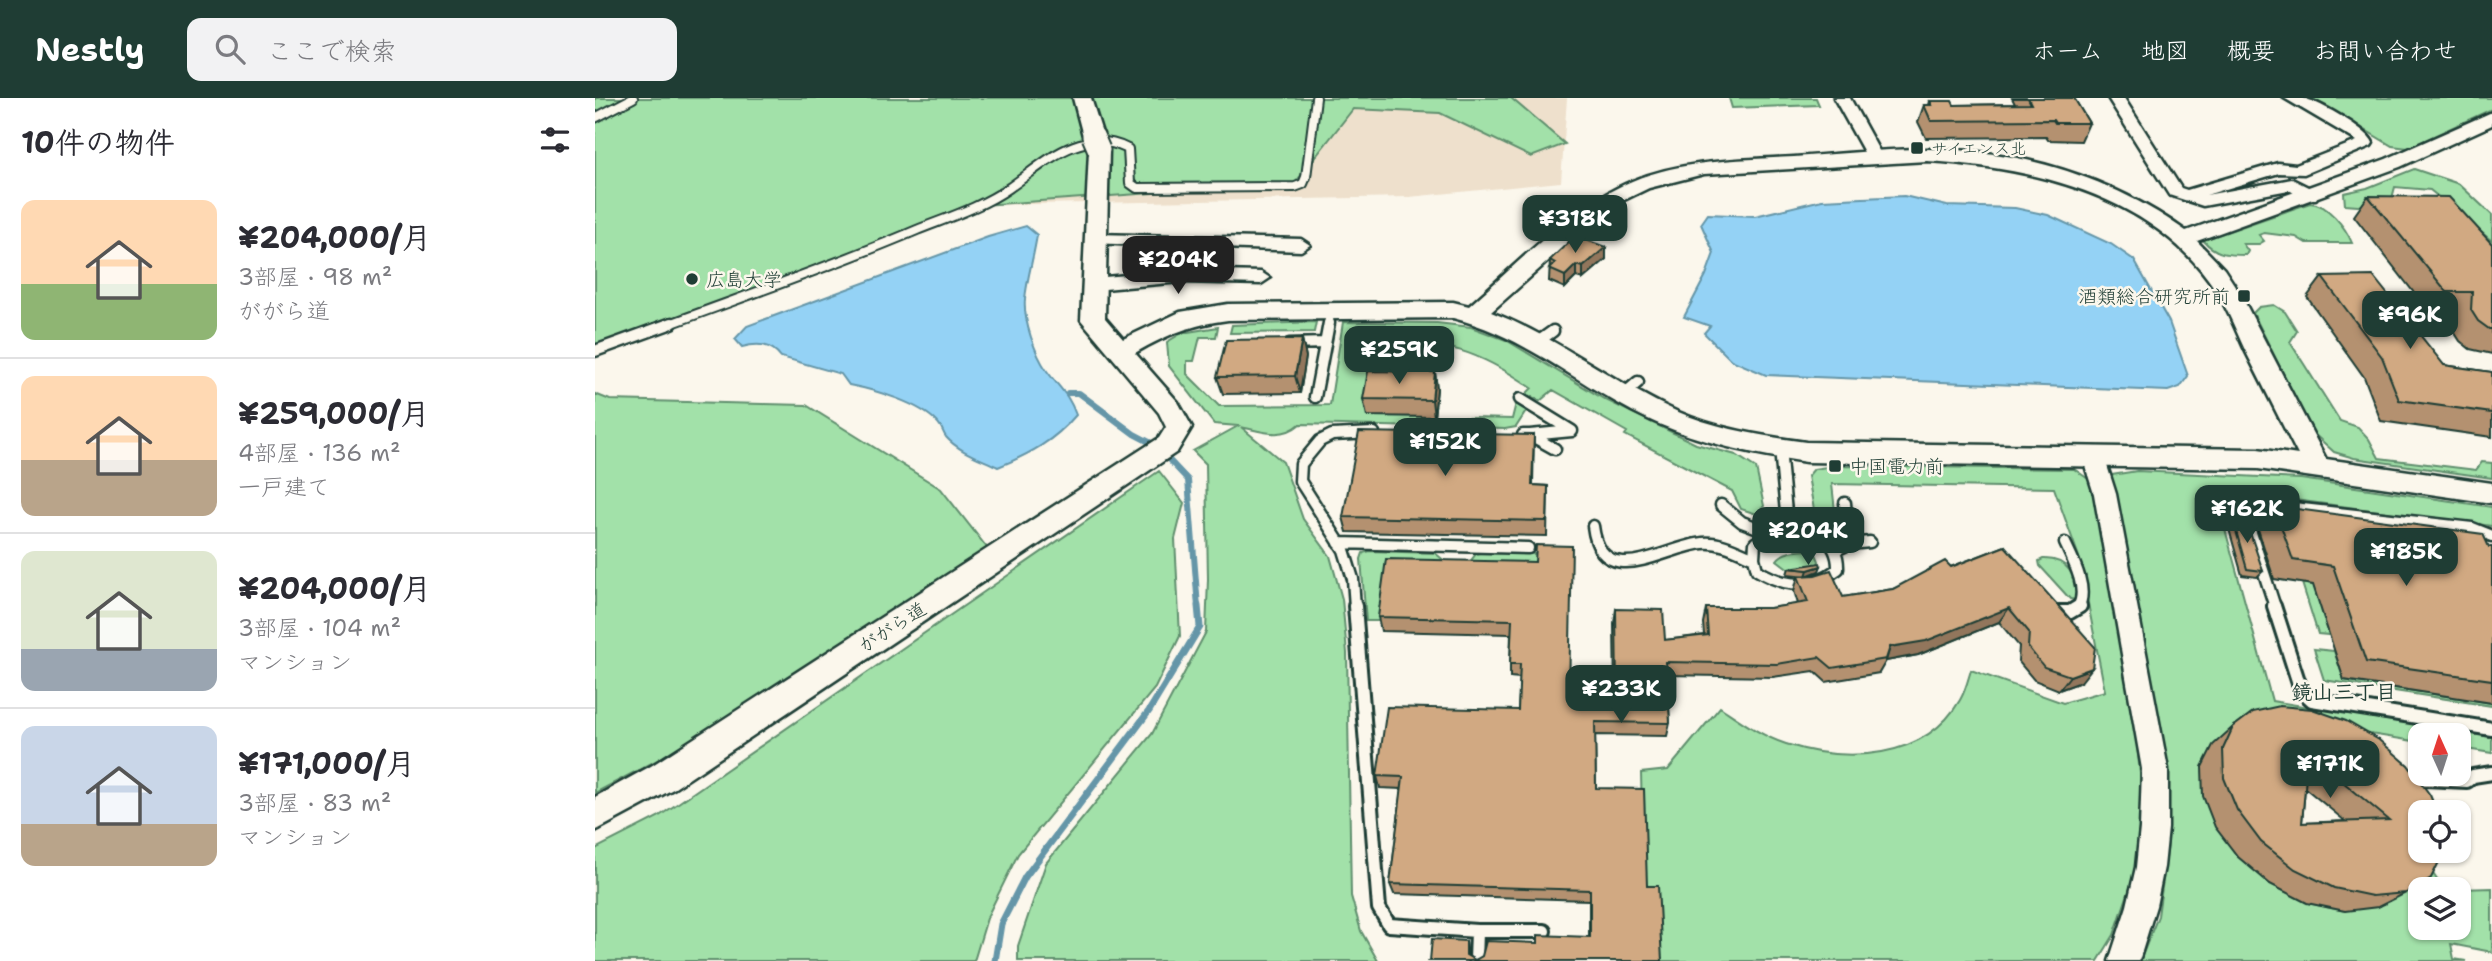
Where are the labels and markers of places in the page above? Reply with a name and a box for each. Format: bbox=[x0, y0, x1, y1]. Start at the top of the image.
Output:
place label: サイエンス北 bbox=[1931, 138, 2026, 159]
marker: サイエンス北 bbox=[1909, 140, 1925, 156]
pin: ¥318K bbox=[1526, 195, 1624, 255]
pin: ¥204K bbox=[1129, 236, 1227, 296]
place label: 広島大学 bbox=[706, 267, 782, 292]
marker: 広島大学 bbox=[684, 271, 700, 287]
place label: 酒類総合研究所前 bbox=[2078, 284, 2230, 309]
marker: 酒類総合研究所前 bbox=[2236, 288, 2252, 304]
pin: ¥96K bbox=[2369, 292, 2451, 351]
pin: ¥259K bbox=[1350, 327, 1448, 386]
pin: ¥152K bbox=[1396, 418, 1494, 478]
place label: 中国電力前 bbox=[1849, 454, 1944, 479]
marker: 中国電力前 bbox=[1827, 458, 1843, 474]
pin: ¥162K bbox=[2198, 486, 2296, 545]
pin: ¥204K bbox=[1759, 508, 1857, 567]
pin: ¥185K bbox=[2357, 528, 2455, 588]
pin: ¥233K bbox=[1572, 666, 1670, 725]
pin: ¥171K bbox=[2281, 740, 2379, 800]

